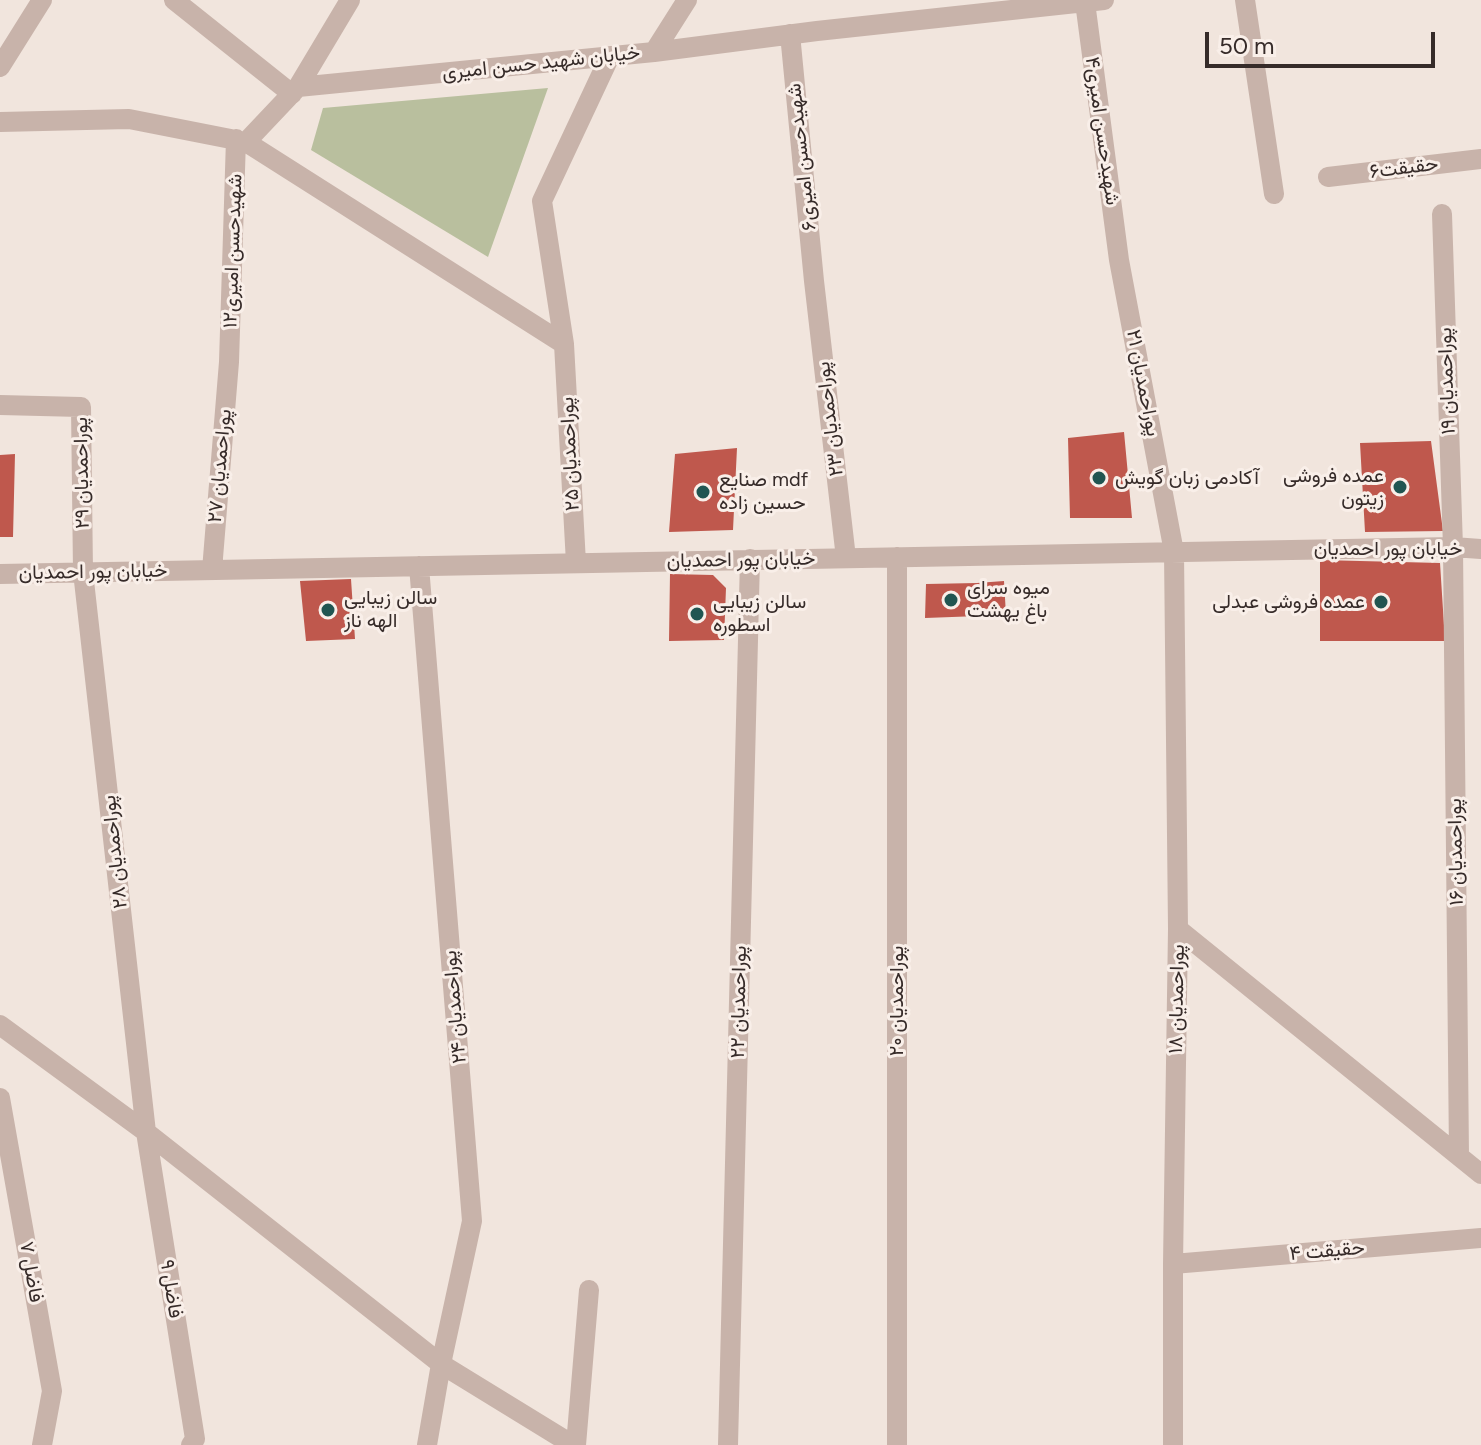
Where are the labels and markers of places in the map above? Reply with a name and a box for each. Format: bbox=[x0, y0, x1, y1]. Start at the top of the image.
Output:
place label: عمده فروشی زیتون bbox=[1283, 464, 1384, 511]
place label: آکادمی زبان گویش bbox=[1115, 466, 1259, 490]
place label: صنایع mdf حسین زاده bbox=[719, 468, 808, 515]
marker: آکادمی زبان گویش bbox=[1090, 469, 1108, 487]
marker: عمده فروشی زیتون bbox=[1391, 478, 1409, 496]
marker: صنایع mdf حسین زاده bbox=[694, 483, 712, 501]
place label: میوه سرای باغ یهشت bbox=[967, 576, 1050, 623]
place label: سالن زیبایی الهه ناز bbox=[344, 586, 437, 633]
place label: سالن زیبایی اسطوره bbox=[713, 590, 806, 637]
place label: عمده فروشی عبدلی bbox=[1212, 590, 1365, 614]
marker: میوه سرای باغ یهشت bbox=[942, 591, 960, 609]
marker: عمده فروشی عبدلی bbox=[1372, 593, 1390, 611]
marker: سالن زیبایی الهه ناز bbox=[319, 601, 337, 619]
marker: سالن زیبایی اسطوره bbox=[688, 605, 706, 623]

